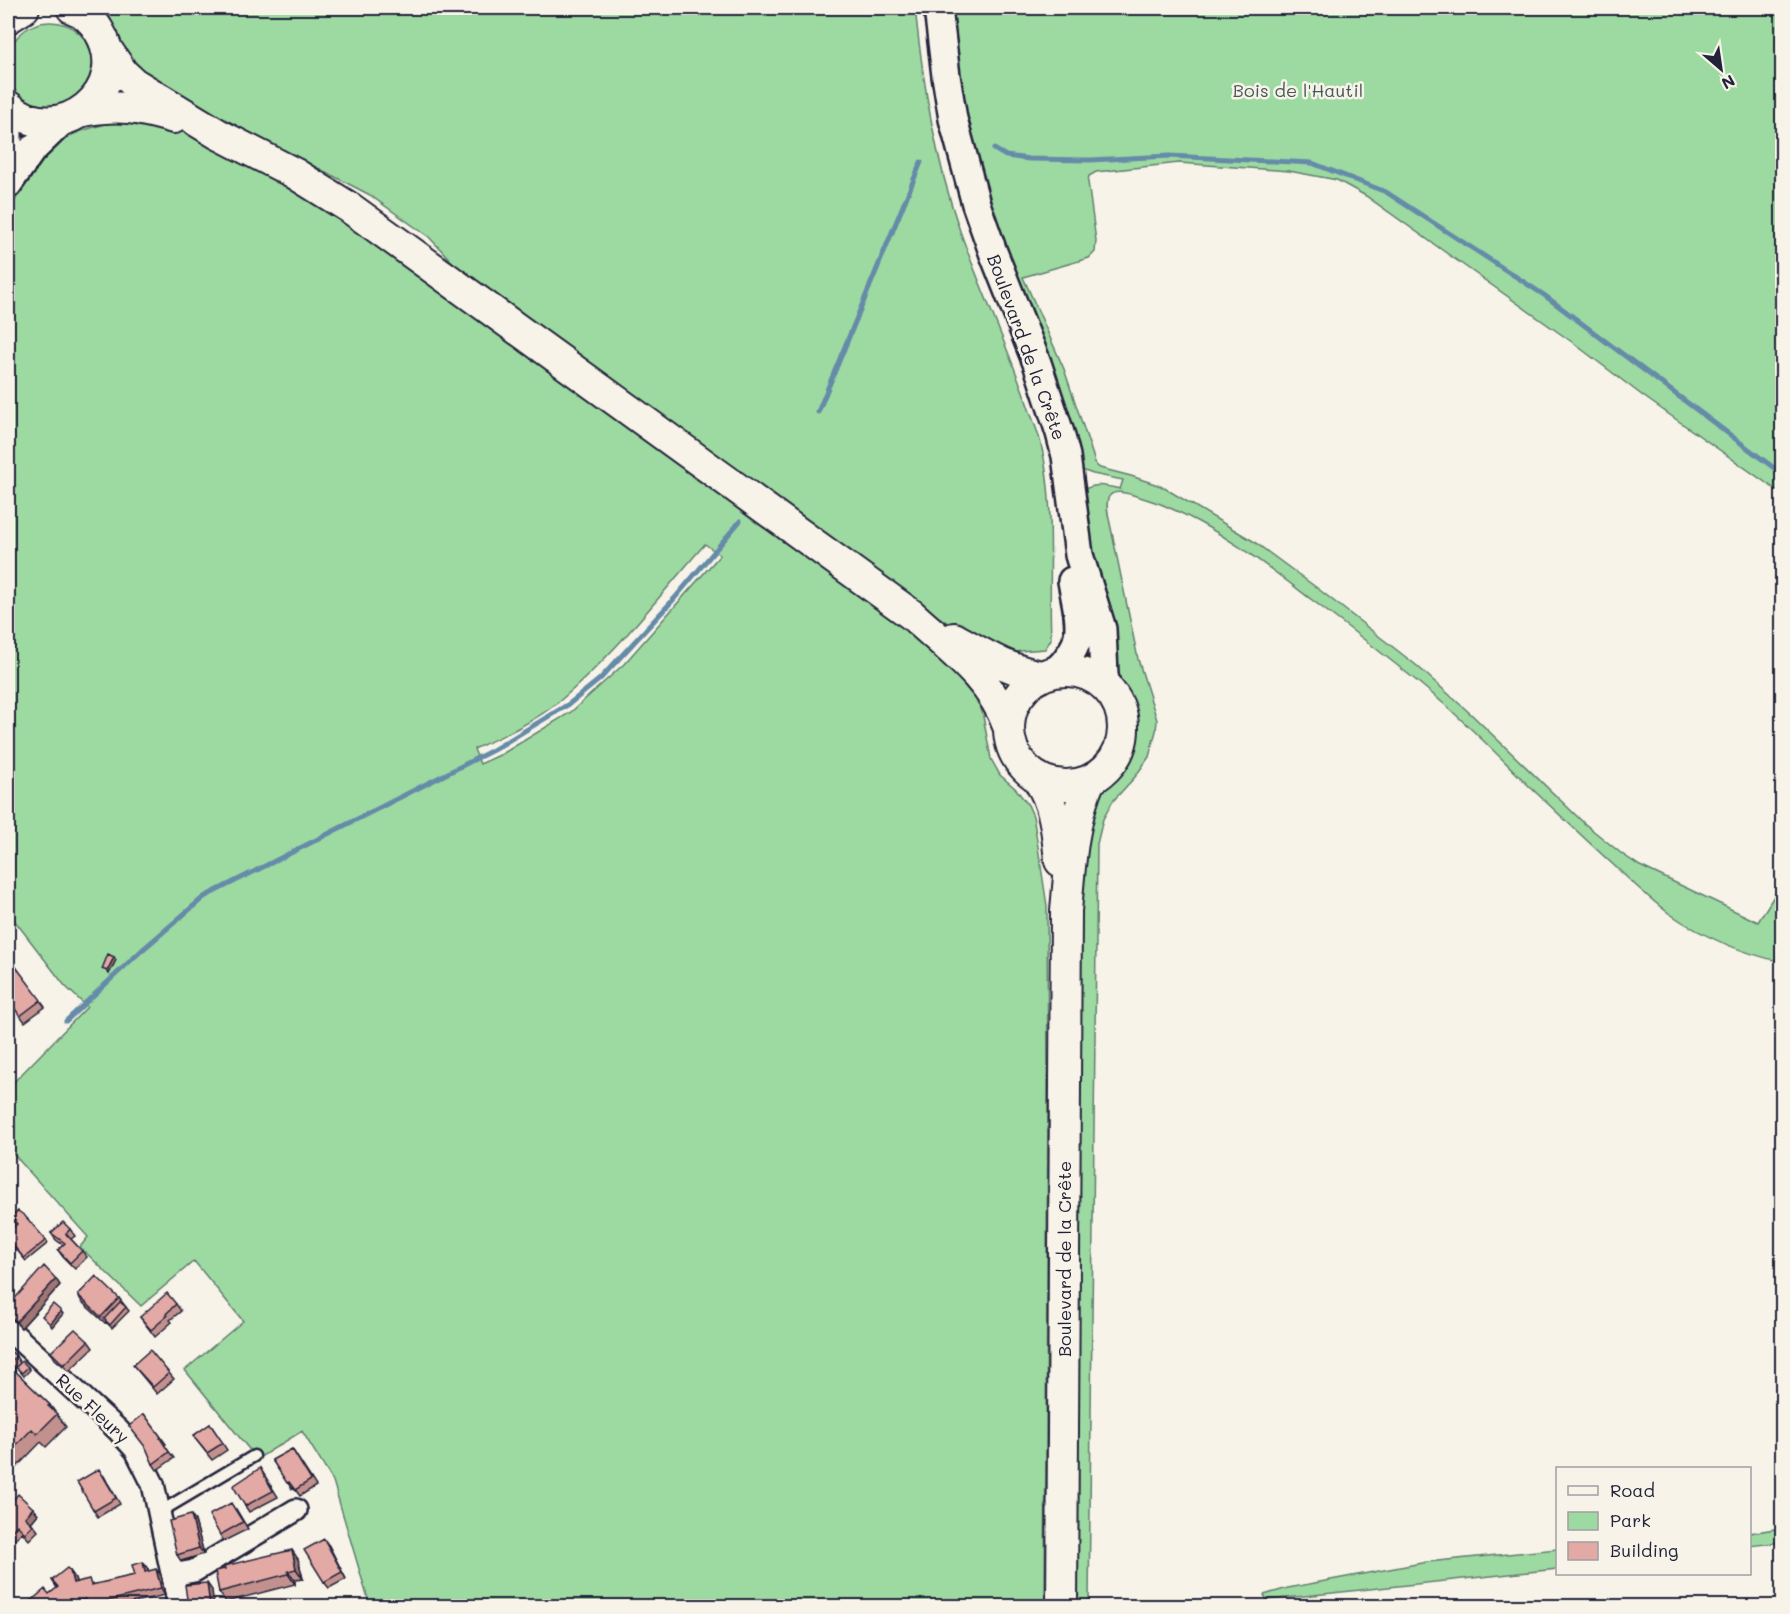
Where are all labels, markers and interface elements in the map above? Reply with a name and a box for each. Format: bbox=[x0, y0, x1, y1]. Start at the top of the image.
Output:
north arrow bbox=[1691, 39, 1751, 99]
text: N bbox=[1718, 70, 1739, 95]
park label: Bois de l'Hautil bbox=[1233, 78, 1363, 102]
street label: Boulevard de la Crête bbox=[982, 251, 1072, 443]
street label: Boulevard de la Crête bbox=[1052, 1161, 1076, 1357]
street label: Rue Fleury bbox=[51, 1368, 135, 1448]
legend bbox=[1556, 1467, 1751, 1575]
text: Road bbox=[1610, 1478, 1655, 1502]
text: Park bbox=[1610, 1508, 1651, 1532]
text: Building bbox=[1610, 1538, 1678, 1562]

